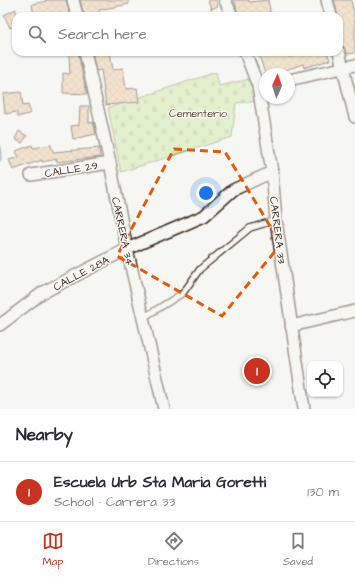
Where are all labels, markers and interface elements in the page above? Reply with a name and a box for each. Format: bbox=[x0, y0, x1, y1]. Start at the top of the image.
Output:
search box bbox=[12, 12, 343, 56]
icon: search bbox=[26, 23, 48, 45]
text: Search here bbox=[58, 24, 147, 45]
north arrow bbox=[259, 68, 295, 104]
park label: Cementerio bbox=[169, 106, 228, 121]
street label: CALLE 29 bbox=[43, 158, 99, 181]
your location bbox=[196, 183, 216, 203]
street label: CARRERA 34 bbox=[108, 196, 137, 267]
street label: CARRERA 33 bbox=[266, 196, 289, 265]
street label: CALLE 28A bbox=[51, 252, 112, 294]
pin: 1 bbox=[244, 356, 270, 386]
map controls bbox=[307, 361, 343, 397]
button: locate bbox=[307, 361, 343, 397]
text: Nearby bbox=[16, 423, 73, 447]
text: Escuela Urb Sta Maria Goretti bbox=[54, 472, 266, 493]
text: 1 bbox=[28, 483, 30, 501]
text: 130 m bbox=[307, 483, 339, 501]
text: School · Carrera 33 bbox=[54, 493, 175, 511]
tab: Map bbox=[42, 530, 64, 569]
tab: Directions bbox=[148, 530, 199, 569]
tab: Saved bbox=[283, 530, 313, 569]

